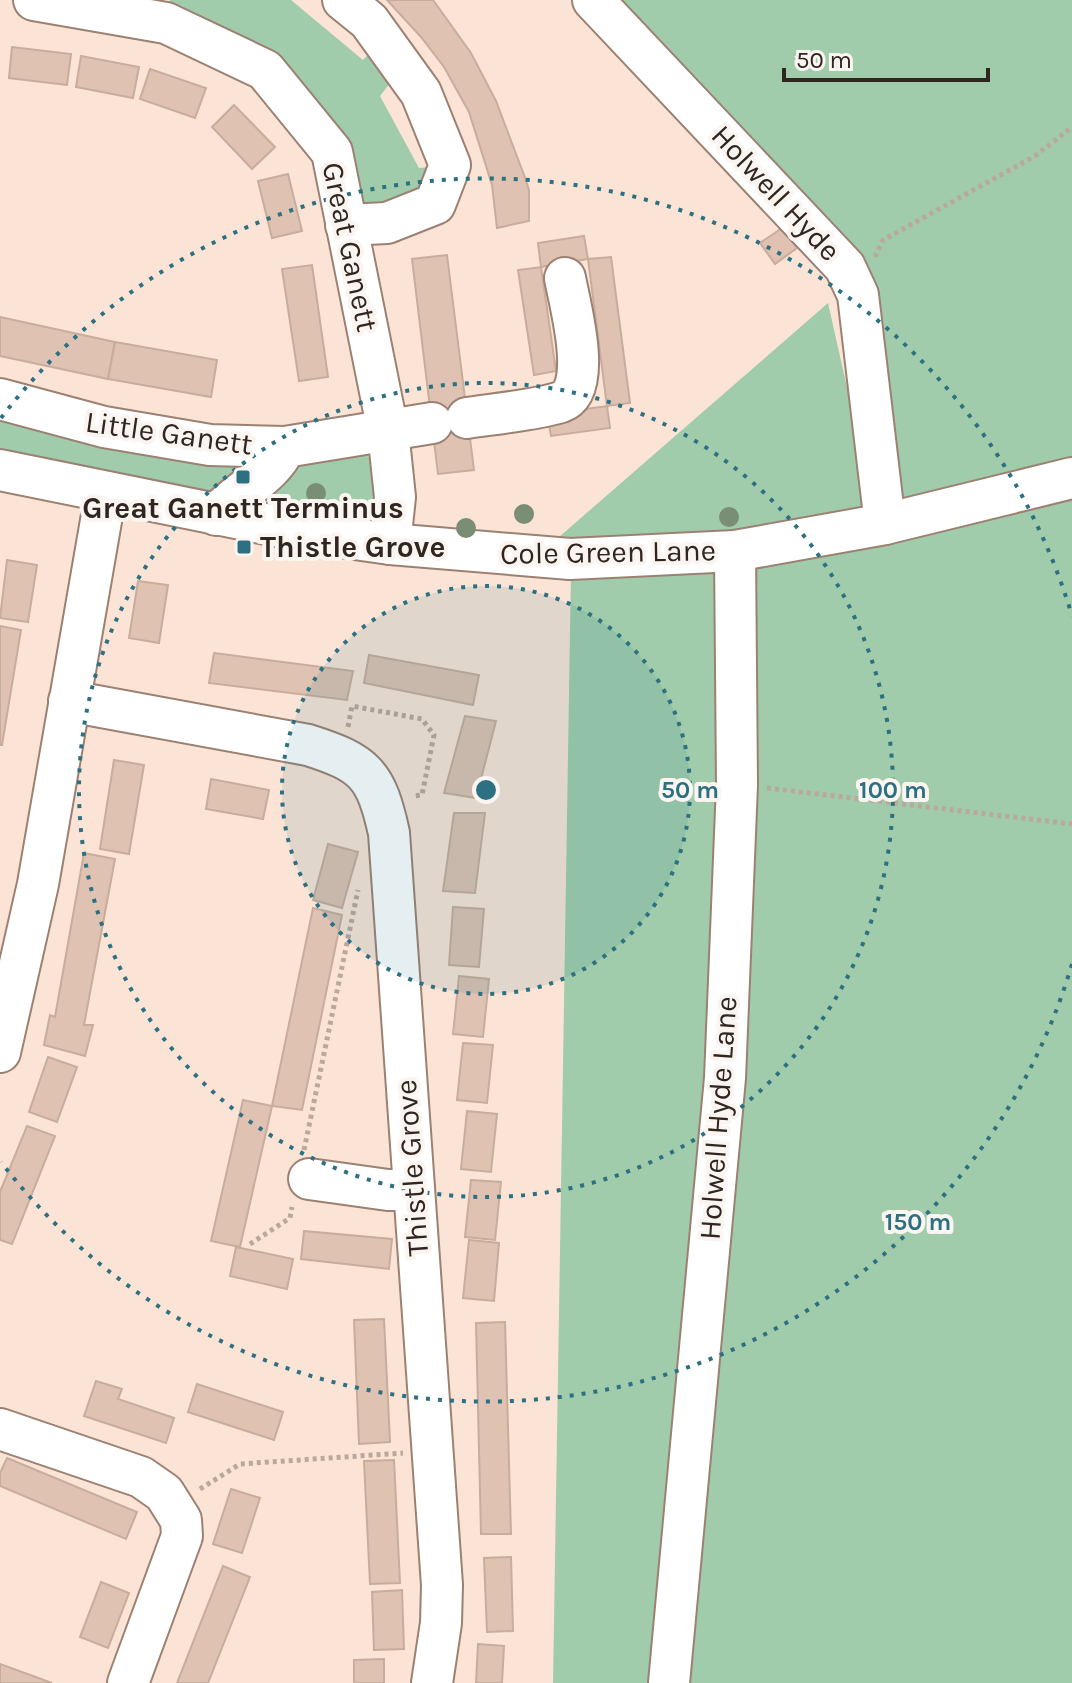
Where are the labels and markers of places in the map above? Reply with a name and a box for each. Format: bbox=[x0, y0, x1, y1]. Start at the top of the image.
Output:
marker: Great Ganett Terminus bbox=[234, 468, 252, 486]
place label: Great Ganett Terminus bbox=[82, 490, 404, 526]
place label: Thistle Grove bbox=[260, 529, 445, 565]
marker: Thistle Grove bbox=[235, 538, 253, 556]
centre of rings bbox=[472, 776, 500, 804]

